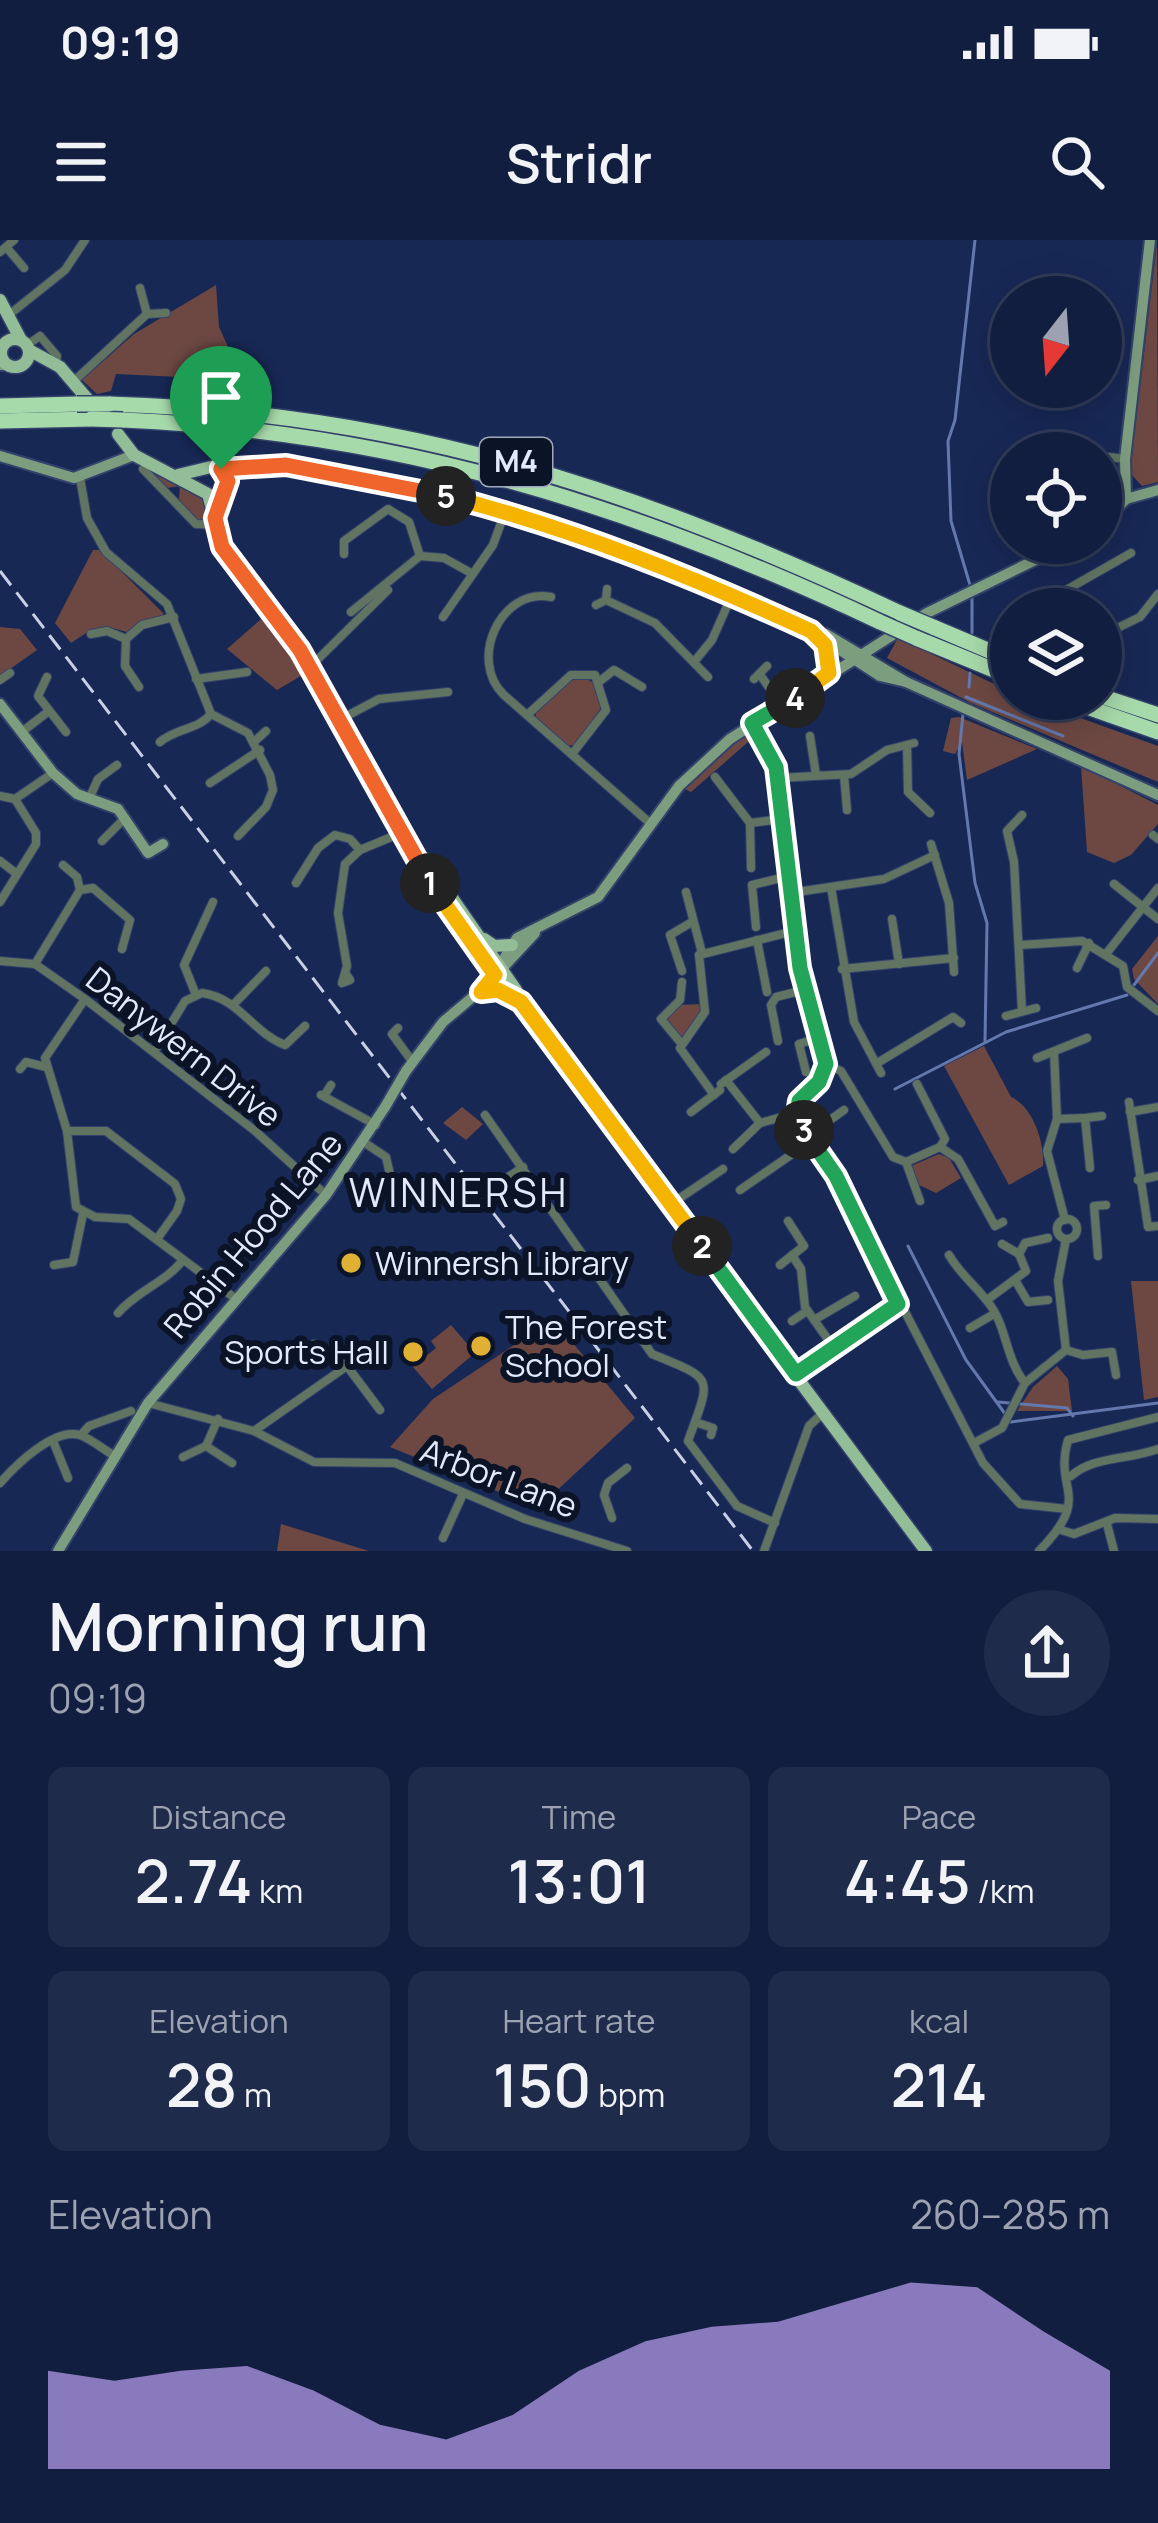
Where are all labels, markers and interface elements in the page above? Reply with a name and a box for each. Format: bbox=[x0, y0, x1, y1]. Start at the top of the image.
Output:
text: 09:19 bbox=[60, 11, 181, 73]
text: Stridr bbox=[506, 125, 652, 199]
icon: menu bbox=[48, 129, 114, 195]
icon: search bbox=[1044, 129, 1110, 195]
north arrow bbox=[990, 276, 1122, 408]
map controls bbox=[990, 276, 1122, 720]
pin bbox=[170, 346, 272, 469]
icon: arrive bbox=[188, 364, 254, 430]
button: locate bbox=[990, 432, 1122, 564]
road number: M4 bbox=[480, 438, 552, 486]
pin: 5 bbox=[416, 466, 476, 526]
text: 5 bbox=[436, 473, 456, 518]
button: layers bbox=[990, 588, 1122, 720]
pin: 4 bbox=[765, 668, 825, 728]
text: 4 bbox=[785, 675, 805, 720]
pin: 1 bbox=[400, 853, 460, 913]
text: 1 bbox=[423, 860, 437, 905]
street label: Danywern Drive bbox=[77, 956, 291, 1137]
pin: 3 bbox=[774, 1100, 834, 1160]
text: 3 bbox=[794, 1107, 814, 1152]
street label: Robin Hood Lane bbox=[153, 1122, 352, 1347]
district label: WINNERSH bbox=[349, 1165, 569, 1219]
pin: 2 bbox=[672, 1216, 732, 1276]
text: 2 bbox=[692, 1223, 712, 1268]
place label: Winnersh Library bbox=[375, 1240, 629, 1285]
marker: Winnersh Library bbox=[338, 1250, 364, 1276]
place label: The Forest School bbox=[505, 1304, 667, 1387]
place label: Sports Hall bbox=[224, 1329, 389, 1374]
marker: The Forest School bbox=[468, 1333, 494, 1359]
marker: Sports Hall bbox=[400, 1339, 426, 1365]
street label: Arbor Lane bbox=[414, 1427, 584, 1528]
text: Morning run bbox=[48, 1581, 429, 1671]
button: share bbox=[984, 1590, 1110, 1716]
text: 09:19 bbox=[48, 1671, 147, 1725]
text: Distance bbox=[151, 1794, 287, 1839]
text: Time bbox=[542, 1794, 616, 1839]
text: Pace bbox=[902, 1794, 976, 1839]
text: 2.74 bbox=[135, 1839, 252, 1921]
text: 13:01 bbox=[507, 1839, 651, 1921]
text: 4:45 bbox=[844, 1839, 971, 1921]
text: km bbox=[252, 1868, 303, 1913]
text: /km bbox=[971, 1868, 1034, 1913]
text: Elevation bbox=[149, 1998, 289, 2043]
text: Heart rate bbox=[502, 1998, 656, 2043]
text: kcal bbox=[909, 1998, 969, 2043]
text: 28 bbox=[166, 2043, 237, 2125]
text: 150 bbox=[493, 2043, 592, 2125]
text: 214 bbox=[891, 2043, 987, 2125]
text: m bbox=[237, 2072, 272, 2117]
text: bpm bbox=[592, 2072, 665, 2117]
text: Elevation bbox=[48, 2187, 213, 2241]
text: 260–285 m bbox=[910, 2187, 1110, 2241]

